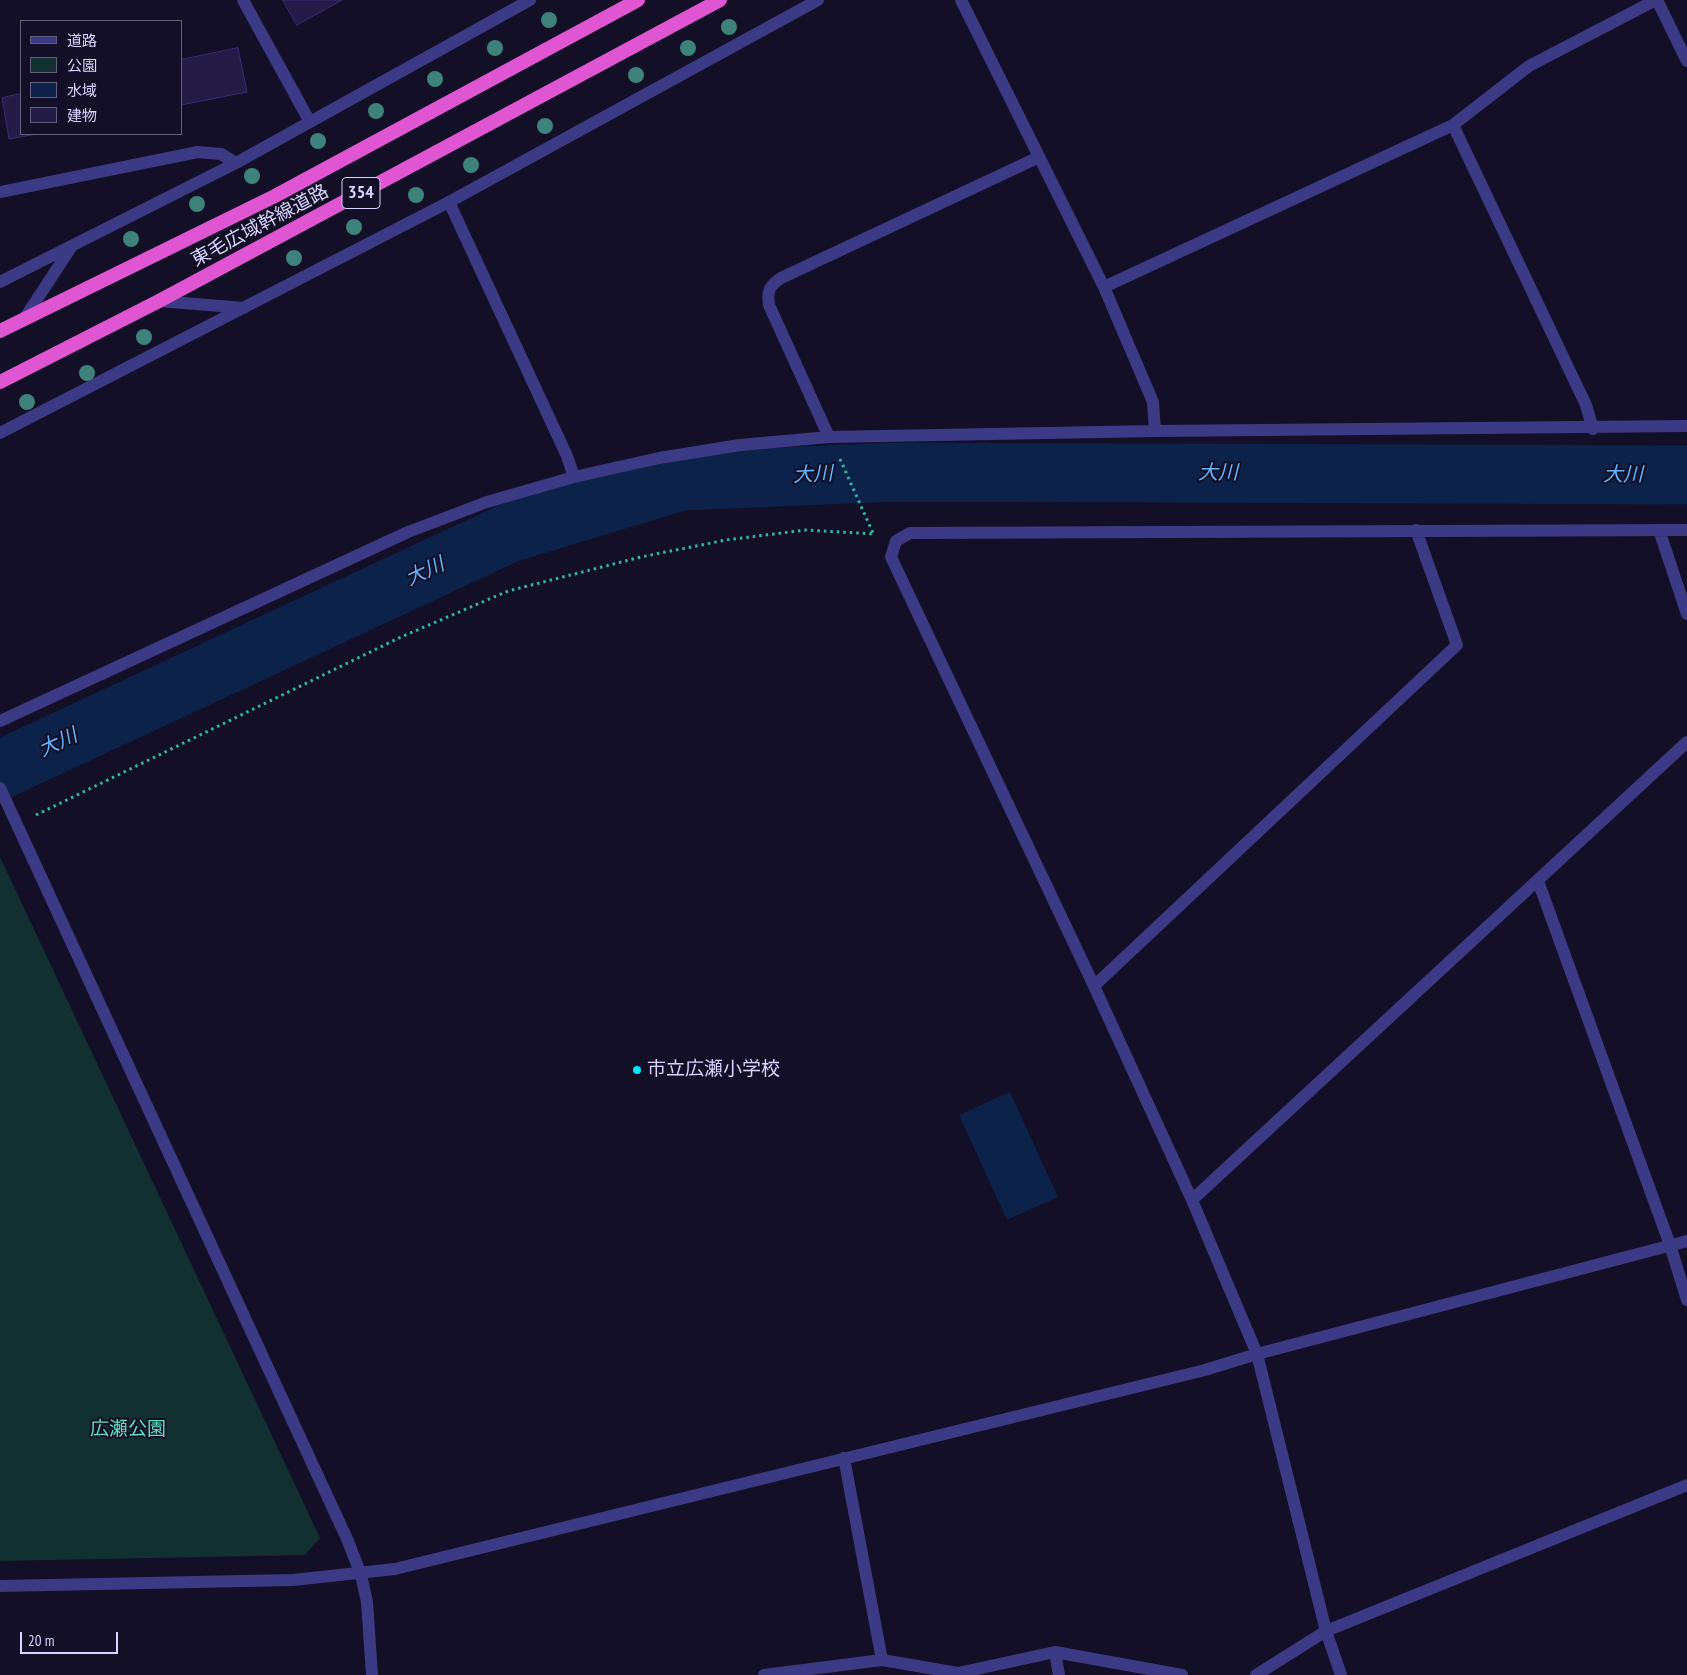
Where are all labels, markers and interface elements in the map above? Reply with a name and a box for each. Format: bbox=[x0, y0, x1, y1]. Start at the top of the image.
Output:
legend bbox=[20, 20, 182, 135]
text: 道路 bbox=[67, 31, 97, 50]
text: 公園 bbox=[67, 56, 97, 75]
text: 水域 bbox=[67, 81, 97, 100]
text: 建物 bbox=[67, 106, 97, 125]
road number: 354 bbox=[342, 178, 380, 208]
street label: 東毛広域幹線道路 bbox=[188, 180, 332, 272]
water label: 大川 bbox=[1198, 461, 1238, 485]
water label: 大川 bbox=[792, 462, 834, 488]
water label: 大川 bbox=[1603, 463, 1643, 487]
water label: 大川 bbox=[402, 553, 448, 591]
water label: 大川 bbox=[35, 724, 81, 762]
place label: 市立広瀬小学校 bbox=[647, 1059, 780, 1081]
marker: 市立広瀬小学校 bbox=[631, 1064, 643, 1076]
park label: 広瀬公園 bbox=[90, 1419, 166, 1441]
scale bar bbox=[22, 1622, 120, 1654]
text: 20 m bbox=[28, 1631, 54, 1650]

